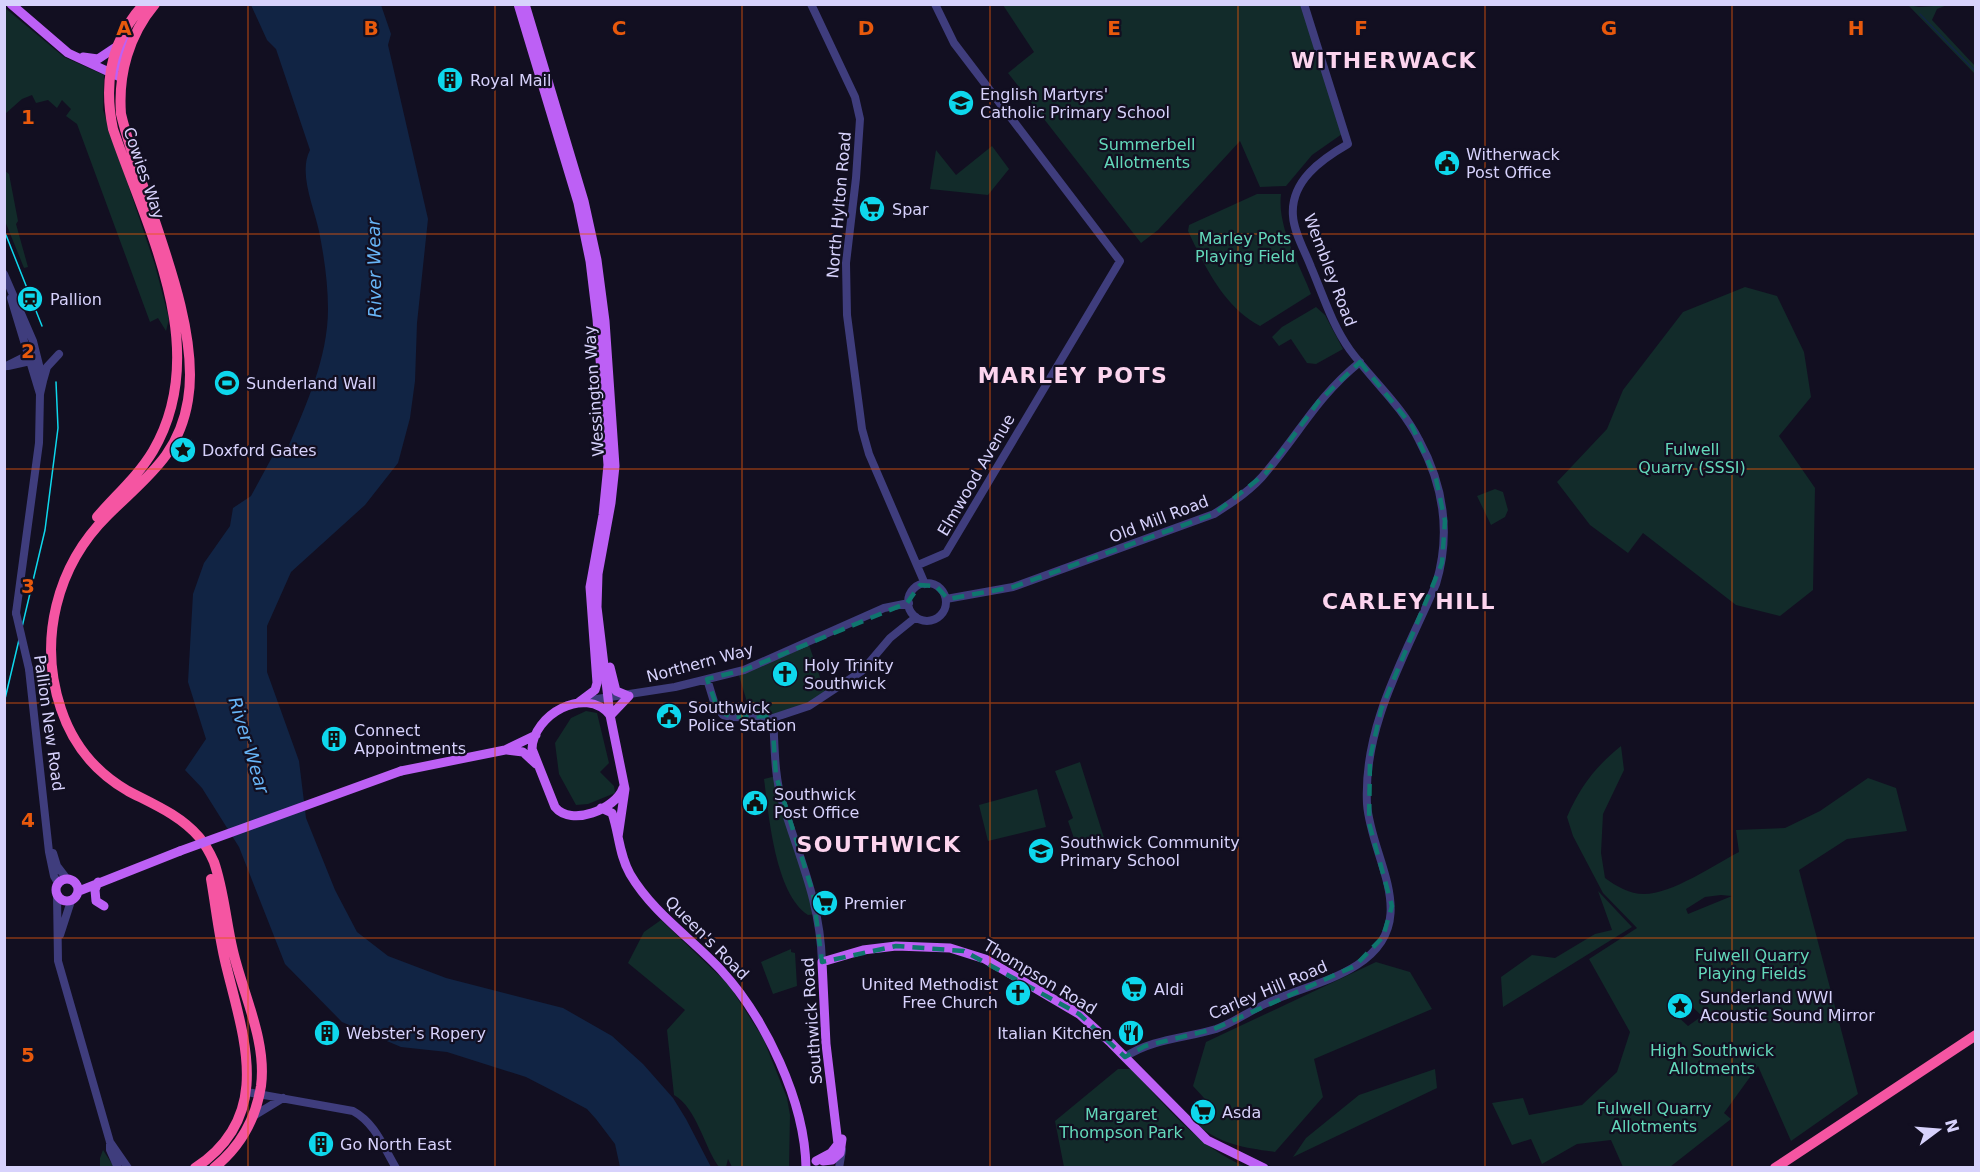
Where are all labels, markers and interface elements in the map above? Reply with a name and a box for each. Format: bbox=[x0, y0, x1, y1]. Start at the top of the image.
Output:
text: A bbox=[116, 16, 132, 40]
text: B bbox=[363, 16, 379, 40]
text: C bbox=[612, 16, 626, 40]
text: D bbox=[858, 16, 874, 40]
text: E bbox=[1107, 16, 1121, 40]
text: F bbox=[1354, 16, 1368, 40]
text: G bbox=[1601, 16, 1617, 40]
text: H bbox=[1848, 16, 1864, 40]
district label: WITHERWACK bbox=[1291, 48, 1477, 73]
building icon: Royal Mail bbox=[435, 65, 465, 95]
place label: Royal Mail bbox=[470, 71, 552, 90]
place label: English Martyrs' Catholic Primary School bbox=[980, 85, 1170, 122]
school or university icon: English Martyrs' Catholic Primary School bbox=[946, 88, 976, 118]
text: 1 bbox=[21, 105, 35, 129]
street label: Cowies Way bbox=[119, 125, 169, 221]
street label: North Hylton Road bbox=[823, 131, 855, 279]
park label: Summerbell Allotments bbox=[1099, 135, 1195, 172]
place label: Witherwack Post Office bbox=[1466, 145, 1560, 182]
public building icon: Witherwack Post Office bbox=[1432, 148, 1462, 178]
supermarket icon: Spar bbox=[857, 194, 887, 224]
place label: Spar bbox=[892, 200, 929, 219]
street label: Wembley Road bbox=[1300, 211, 1360, 329]
water label: River Wear bbox=[363, 216, 385, 318]
park label: Marley Pots Playing Field bbox=[1195, 229, 1295, 266]
station icon: Pallion bbox=[15, 284, 45, 314]
place label: Pallion bbox=[50, 290, 102, 309]
street label: Wessington Way bbox=[580, 325, 608, 457]
text: 2 bbox=[21, 339, 35, 363]
district label: MARLEY POTS bbox=[978, 363, 1168, 388]
sports icon: Sunderland Wall bbox=[212, 368, 242, 398]
place label: Sunderland Wall bbox=[246, 374, 376, 393]
street label: Elmwood Avenue bbox=[933, 411, 1019, 539]
place icon: Doxford Gates bbox=[168, 435, 198, 465]
park label: Fulwell Quarry (SSSI) bbox=[1638, 440, 1746, 477]
place label: Doxford Gates bbox=[202, 441, 317, 460]
street label: Old Mill Road bbox=[1107, 491, 1211, 547]
text: 3 bbox=[21, 574, 35, 598]
district label: CARLEY HILL bbox=[1322, 589, 1496, 614]
street label: Northern Way bbox=[644, 640, 756, 686]
street label: Pallion New Road bbox=[30, 654, 68, 792]
place label: Holy Trinity Southwick bbox=[804, 656, 894, 693]
church icon: Holy Trinity Southwick bbox=[770, 659, 800, 689]
water label: River Wear bbox=[224, 694, 274, 797]
place label: Southwick Police Station bbox=[688, 698, 796, 735]
public building icon: Southwick Police Station bbox=[654, 701, 684, 731]
place label: Connect Appointments bbox=[354, 721, 466, 758]
building icon: Connect Appointments bbox=[319, 724, 349, 754]
place label: Southwick Post Office bbox=[774, 785, 859, 822]
public building icon: Southwick Post Office bbox=[740, 788, 770, 818]
text: 4 bbox=[21, 808, 35, 832]
district label: SOUTHWICK bbox=[797, 832, 961, 857]
place label: Southwick Community Primary School bbox=[1060, 833, 1240, 870]
school or university icon: Southwick Community Primary School bbox=[1026, 836, 1056, 866]
supermarket icon: Premier bbox=[810, 888, 840, 918]
street label: Queen's Road bbox=[661, 892, 753, 984]
place label: Premier bbox=[844, 894, 906, 913]
street label: Thompson Road bbox=[979, 935, 1100, 1018]
park label: Fulwell Quarry Playing Fields bbox=[1695, 946, 1809, 983]
street label: Carley Hill Road bbox=[1206, 956, 1330, 1024]
street label: Southwick Road bbox=[798, 957, 826, 1085]
supermarket icon: Aldi bbox=[1119, 974, 1149, 1004]
place label: United Methodist Free Church bbox=[861, 975, 998, 1012]
church icon: United Methodist Free Church bbox=[1003, 978, 1033, 1008]
place label: Aldi bbox=[1154, 980, 1184, 999]
place label: Sunderland WWI Acoustic Sound Mirror bbox=[1700, 988, 1875, 1025]
place icon: Sunderland WWI Acoustic Sound Mirror bbox=[1665, 991, 1695, 1021]
building icon: Webster's Ropery bbox=[312, 1018, 342, 1048]
restaurant icon: Italian Kitchen bbox=[1116, 1018, 1146, 1048]
place label: Webster's Ropery bbox=[346, 1024, 486, 1043]
place label: Italian Kitchen bbox=[997, 1024, 1112, 1043]
park label: High Southwick Allotments bbox=[1650, 1041, 1775, 1078]
text: 5 bbox=[21, 1043, 35, 1067]
supermarket icon: Asda bbox=[1188, 1097, 1218, 1127]
park label: Fulwell Quarry Allotments bbox=[1597, 1099, 1711, 1136]
north arrow bbox=[1908, 1100, 1968, 1160]
place label: Asda bbox=[1222, 1103, 1261, 1122]
park label: Margaret Thompson Park bbox=[1058, 1105, 1183, 1142]
text: N bbox=[1941, 1117, 1963, 1135]
building icon: Go North East bbox=[306, 1129, 336, 1159]
place label: Go North East bbox=[340, 1135, 452, 1154]

